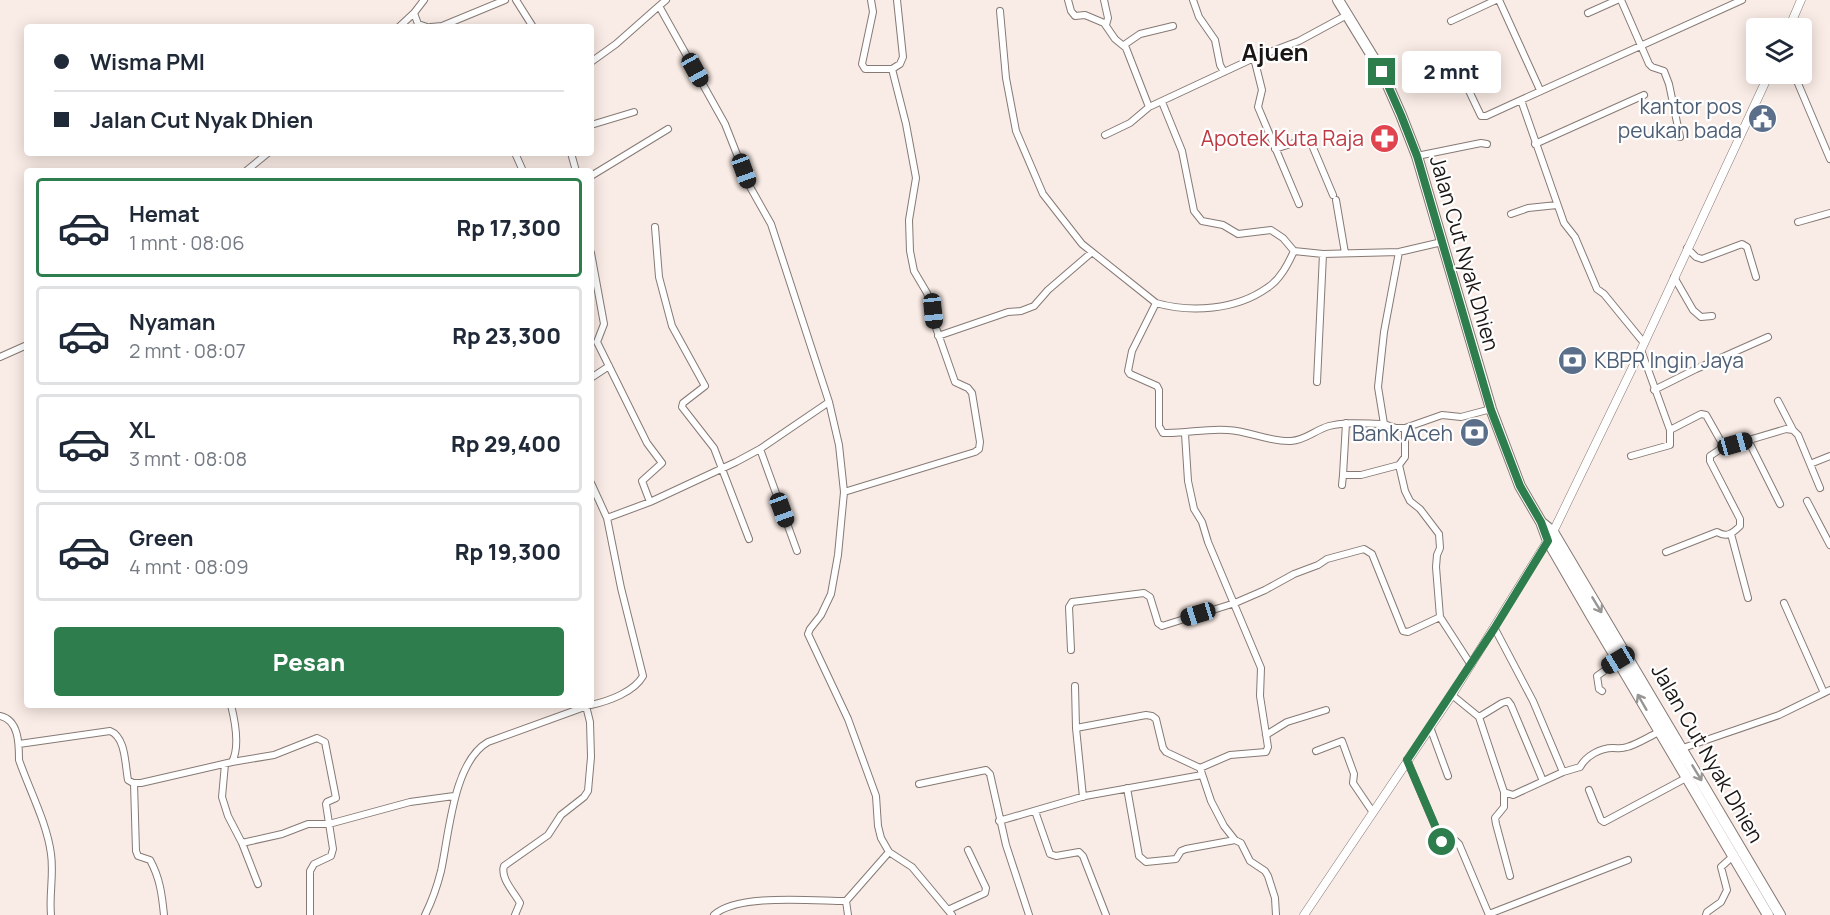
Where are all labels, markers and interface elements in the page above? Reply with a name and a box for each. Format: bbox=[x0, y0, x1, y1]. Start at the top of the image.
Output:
map controls bbox=[1746, 18, 1812, 84]
button: layers bbox=[1746, 18, 1812, 84]
district label: Ajuen bbox=[1241, 35, 1309, 68]
text: Wisma PMI bbox=[90, 47, 205, 77]
car bbox=[678, 50, 712, 90]
callout: 2 mnt bbox=[1403, 51, 1502, 93]
route end bbox=[1368, 58, 1395, 85]
text: 2 mnt bbox=[1424, 58, 1480, 85]
place label: kantor pos peukan bada bbox=[1618, 92, 1742, 144]
public building icon: kantor pos peukan bada bbox=[1747, 102, 1779, 134]
text: Jalan Cut Nyak Dhien bbox=[90, 105, 313, 135]
pharmacy icon: Apotek Kuta Raja bbox=[1369, 122, 1401, 154]
place label: Apotek Kuta Raja bbox=[1201, 124, 1364, 152]
car bbox=[729, 151, 759, 191]
street label: Jalan Cut Nyak Dhien bbox=[1424, 152, 1506, 354]
text: Hemat bbox=[129, 199, 200, 229]
icon: car bbox=[57, 201, 111, 255]
text: Rp 17,300 bbox=[457, 213, 561, 243]
text: 1 mnt · 08:06 bbox=[129, 229, 245, 256]
car bbox=[922, 292, 944, 330]
text: Nyaman bbox=[129, 307, 216, 337]
icon: car bbox=[57, 309, 111, 363]
text: Rp 23,300 bbox=[452, 321, 561, 351]
text: 2 mnt · 08:07 bbox=[129, 337, 246, 364]
bank icon: KBPR Ingin Jaya bbox=[1557, 344, 1589, 376]
place label: KBPR Ingin Jaya bbox=[1594, 346, 1744, 374]
text: XL bbox=[129, 415, 155, 445]
icon: car bbox=[57, 417, 111, 471]
bank icon: Bank Aceh bbox=[1458, 417, 1490, 449]
place label: Bank Aceh bbox=[1352, 419, 1453, 447]
text: Rp 29,400 bbox=[451, 429, 561, 459]
car bbox=[1715, 430, 1755, 458]
text: 3 mnt · 08:08 bbox=[129, 445, 247, 472]
car bbox=[767, 490, 797, 530]
text: Green bbox=[129, 523, 194, 553]
icon: car bbox=[57, 525, 111, 579]
text: Rp 19,300 bbox=[455, 537, 561, 567]
text: 4 mnt · 08:09 bbox=[129, 553, 249, 580]
one-way arrow bbox=[1592, 596, 1604, 613]
car bbox=[1178, 600, 1218, 628]
button: Pesan bbox=[54, 627, 564, 696]
car bbox=[1598, 643, 1638, 677]
street label: Jalan Cut Nyak Dhien bbox=[1645, 659, 1771, 847]
one-way arrow bbox=[1635, 694, 1647, 711]
one-way arrow bbox=[1691, 764, 1703, 781]
route start bbox=[1428, 828, 1455, 855]

